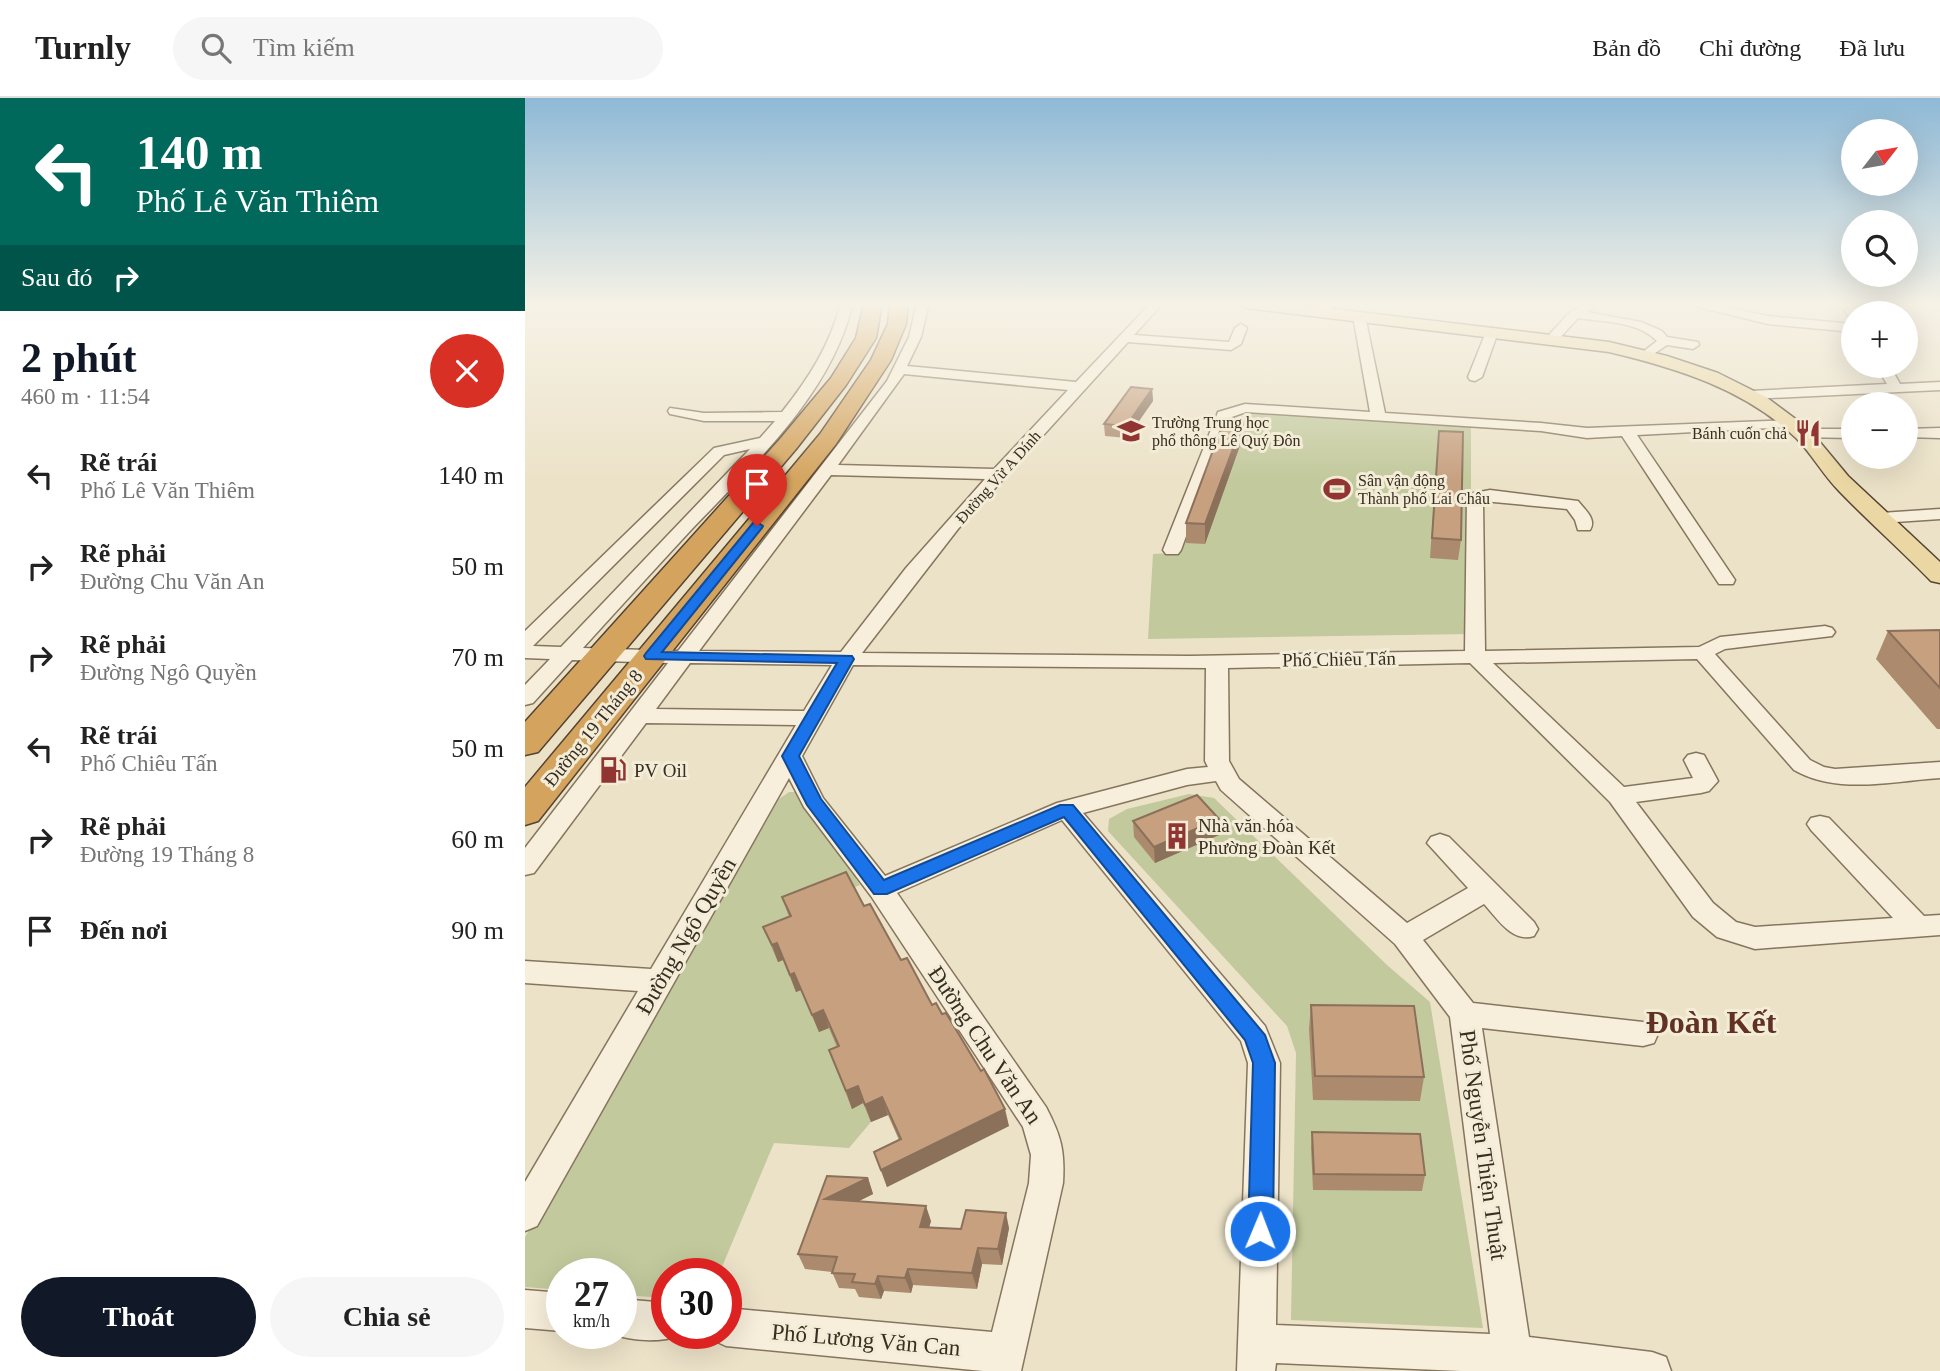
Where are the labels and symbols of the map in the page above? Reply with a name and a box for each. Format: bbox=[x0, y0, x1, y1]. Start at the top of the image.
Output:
north arrow bbox=[1841, 119, 1918, 196]
place label: Trường Trung học phổ thông Lê Quý Đôn bbox=[1152, 414, 1300, 450]
school or university icon: Trường Trung học phổ thông Lê Quý Đôn bbox=[1116, 416, 1146, 446]
restaurant icon: Bánh cuốn chả bbox=[1793, 418, 1823, 448]
place label: Bánh cuốn chả bbox=[1692, 425, 1787, 442]
street label: Đường Vừ A Dính bbox=[952, 427, 1045, 527]
pin bbox=[727, 454, 787, 526]
place label: Sân vận động Thành phố Lai Châu bbox=[1358, 472, 1490, 508]
sports icon: Sân vận động Thành phố Lai Châu bbox=[1322, 474, 1352, 504]
street label: Phố Chiêu Tấn bbox=[1282, 648, 1396, 670]
street label: Đường 19 Tháng 8 bbox=[540, 665, 646, 791]
fuel station icon: PV Oil bbox=[598, 755, 628, 785]
place label: PV Oil bbox=[634, 760, 687, 781]
place label: Nhà văn hóa Phường Đoàn Kết bbox=[1198, 815, 1336, 858]
building icon: Nhà văn hóa Phường Đoàn Kết bbox=[1162, 821, 1192, 851]
street label: Đường Ngô Quyền bbox=[631, 853, 741, 1019]
street label: Đường Chu Văn An bbox=[923, 961, 1047, 1129]
district label: Đoàn Kết bbox=[1646, 1004, 1777, 1040]
street label: Phố Nguyễn Thiện Thuật bbox=[1454, 1028, 1512, 1262]
position arrow bbox=[1223, 1194, 1297, 1268]
speed limit sign: 30 bbox=[651, 1258, 742, 1349]
street label: Phố Lương Văn Can bbox=[770, 1319, 962, 1361]

